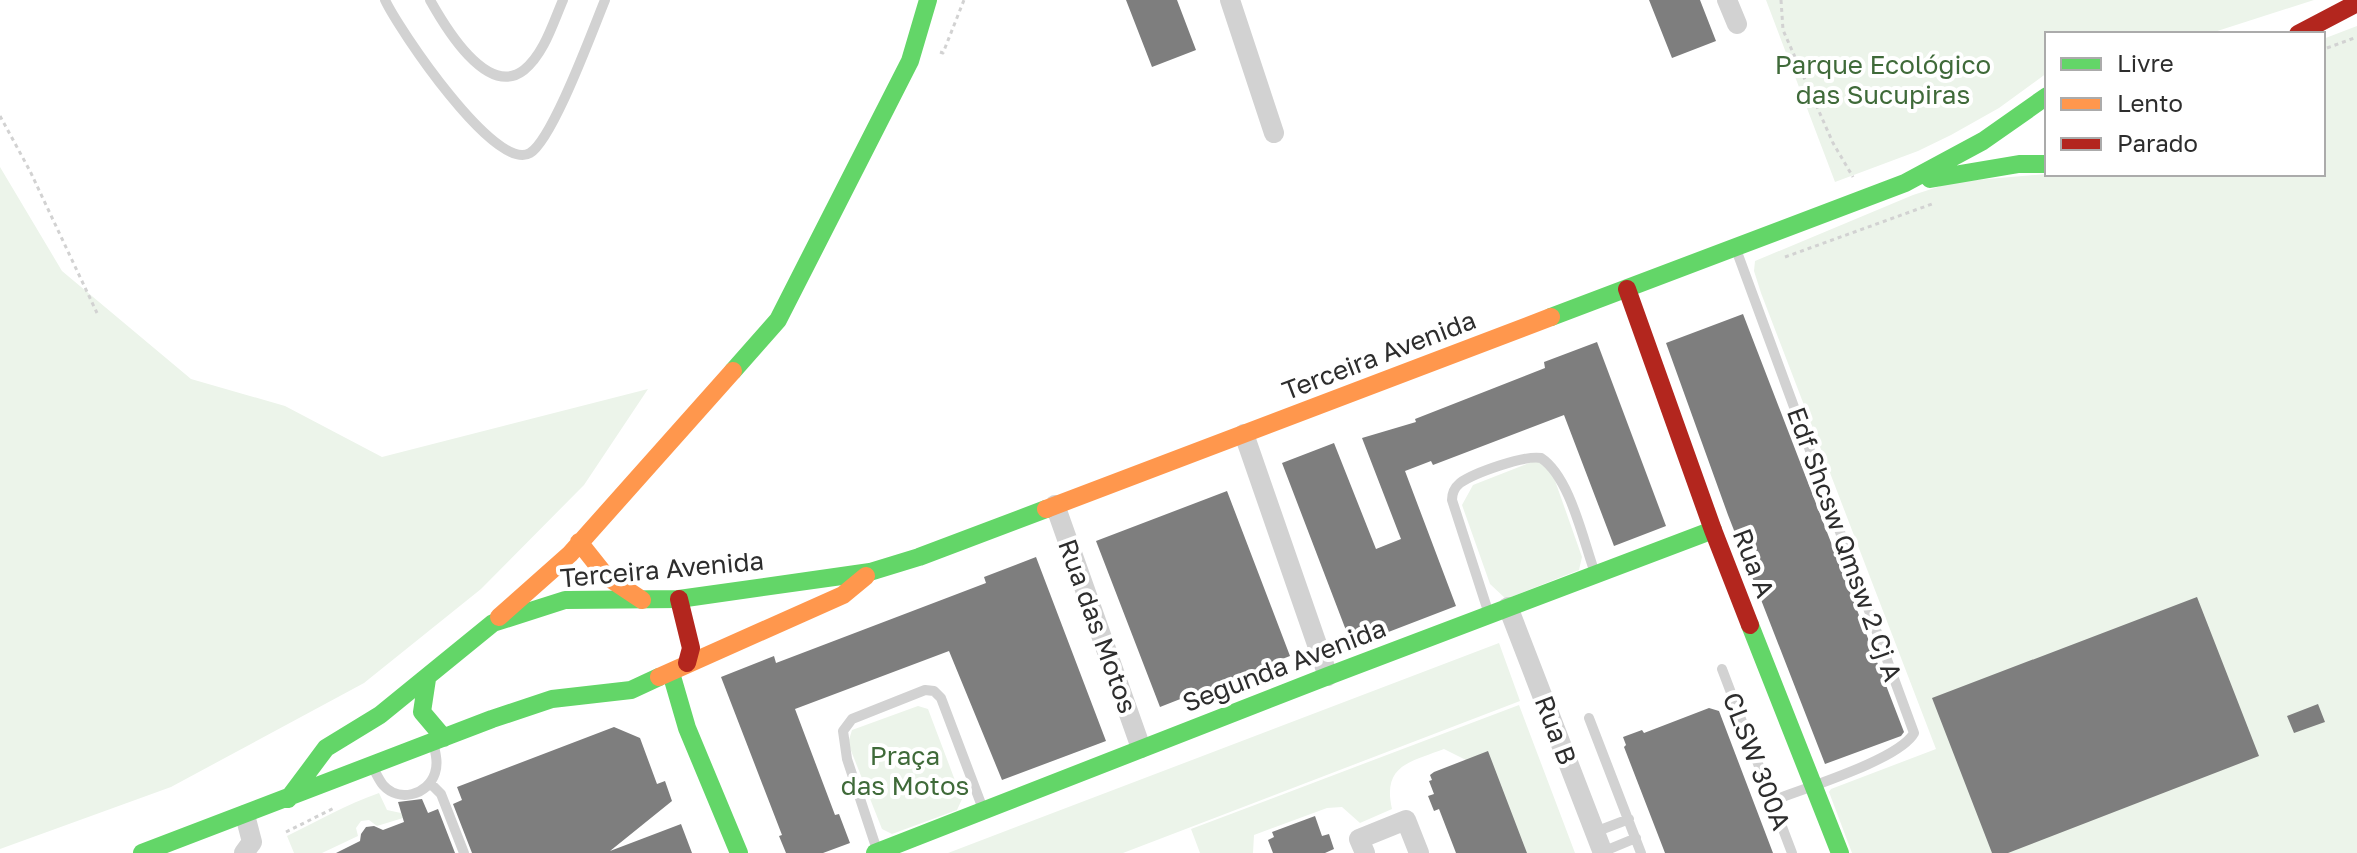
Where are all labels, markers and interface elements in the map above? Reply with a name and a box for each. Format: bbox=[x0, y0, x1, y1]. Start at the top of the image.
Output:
legend bbox=[2045, 32, 2325, 176]
text: Livre bbox=[2117, 48, 2174, 77]
park label: Parque Ecológico das Sucupiras bbox=[1775, 49, 1991, 110]
text: Lento bbox=[2117, 88, 2183, 117]
text: Parado bbox=[2117, 128, 2198, 157]
street label: Terceira Avenida bbox=[1278, 304, 1480, 406]
street label: Edf Shcsw Qmsw 2 Cj A bbox=[1781, 403, 1909, 685]
street label: Rua A bbox=[1727, 524, 1781, 602]
street label: Rua das Motos bbox=[1052, 535, 1144, 717]
street label: Terceira Avenida bbox=[559, 545, 765, 593]
street label: Segunda Avenida bbox=[1178, 612, 1390, 718]
street label: CLSW 300A bbox=[1717, 688, 1797, 834]
street label: Rua B bbox=[1529, 691, 1583, 769]
park label: Praça das Motos bbox=[841, 740, 969, 801]

